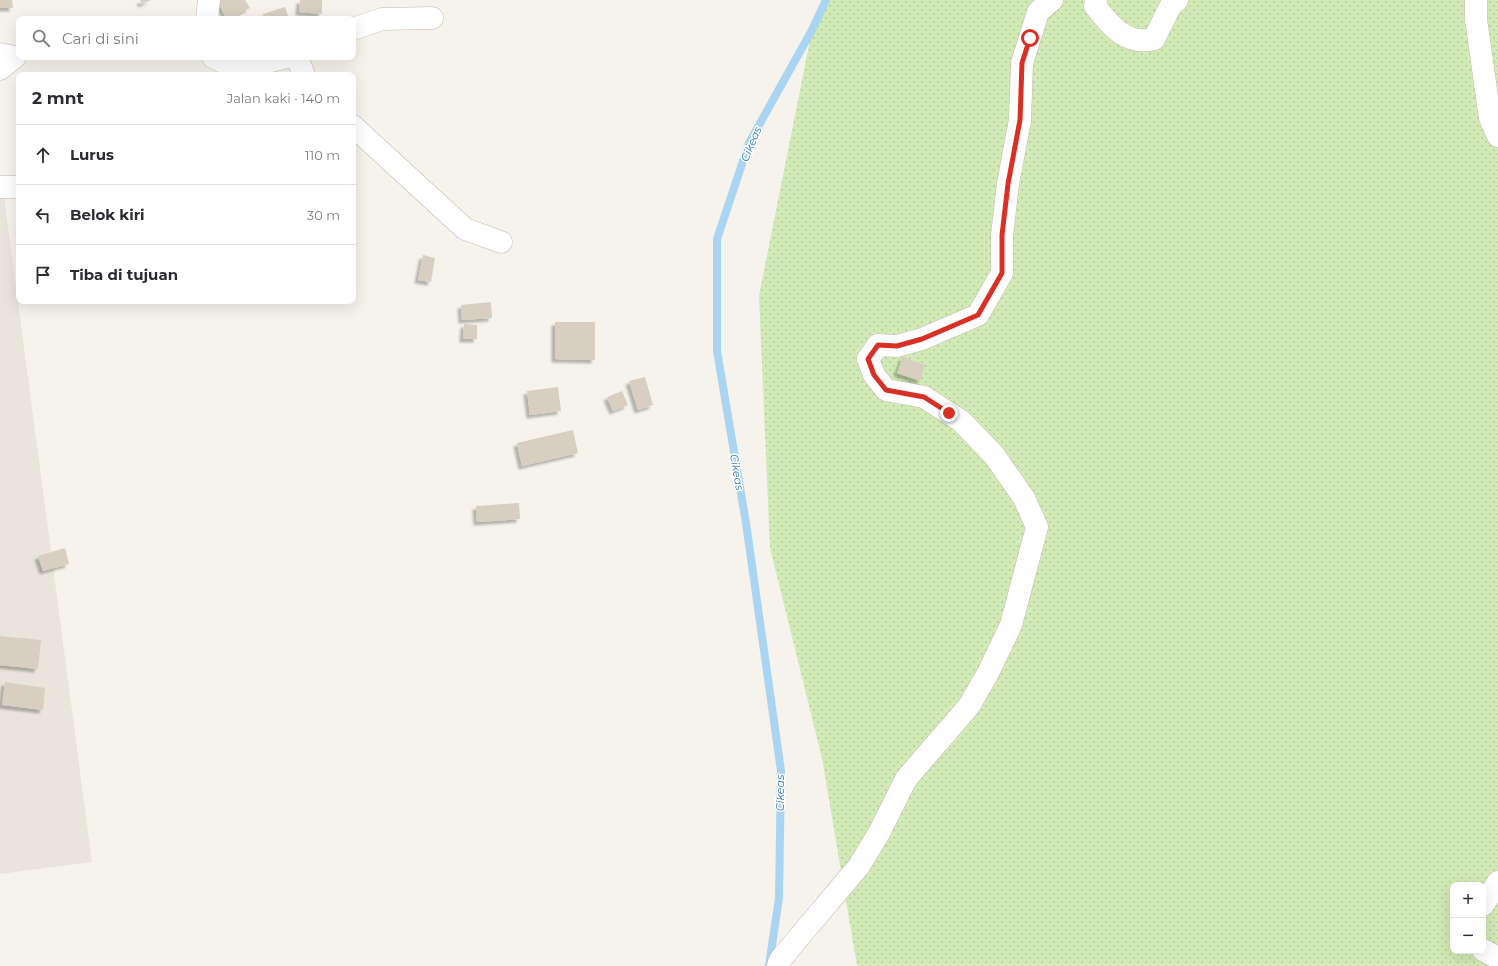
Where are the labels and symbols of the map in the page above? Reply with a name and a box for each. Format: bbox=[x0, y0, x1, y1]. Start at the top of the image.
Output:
route start bbox=[1021, 29, 1039, 47]
water label: Cikeas bbox=[737, 124, 765, 164]
route end bbox=[940, 404, 958, 422]
water label: Cikeas bbox=[727, 453, 747, 492]
water label: Cikeas bbox=[773, 774, 787, 811]

